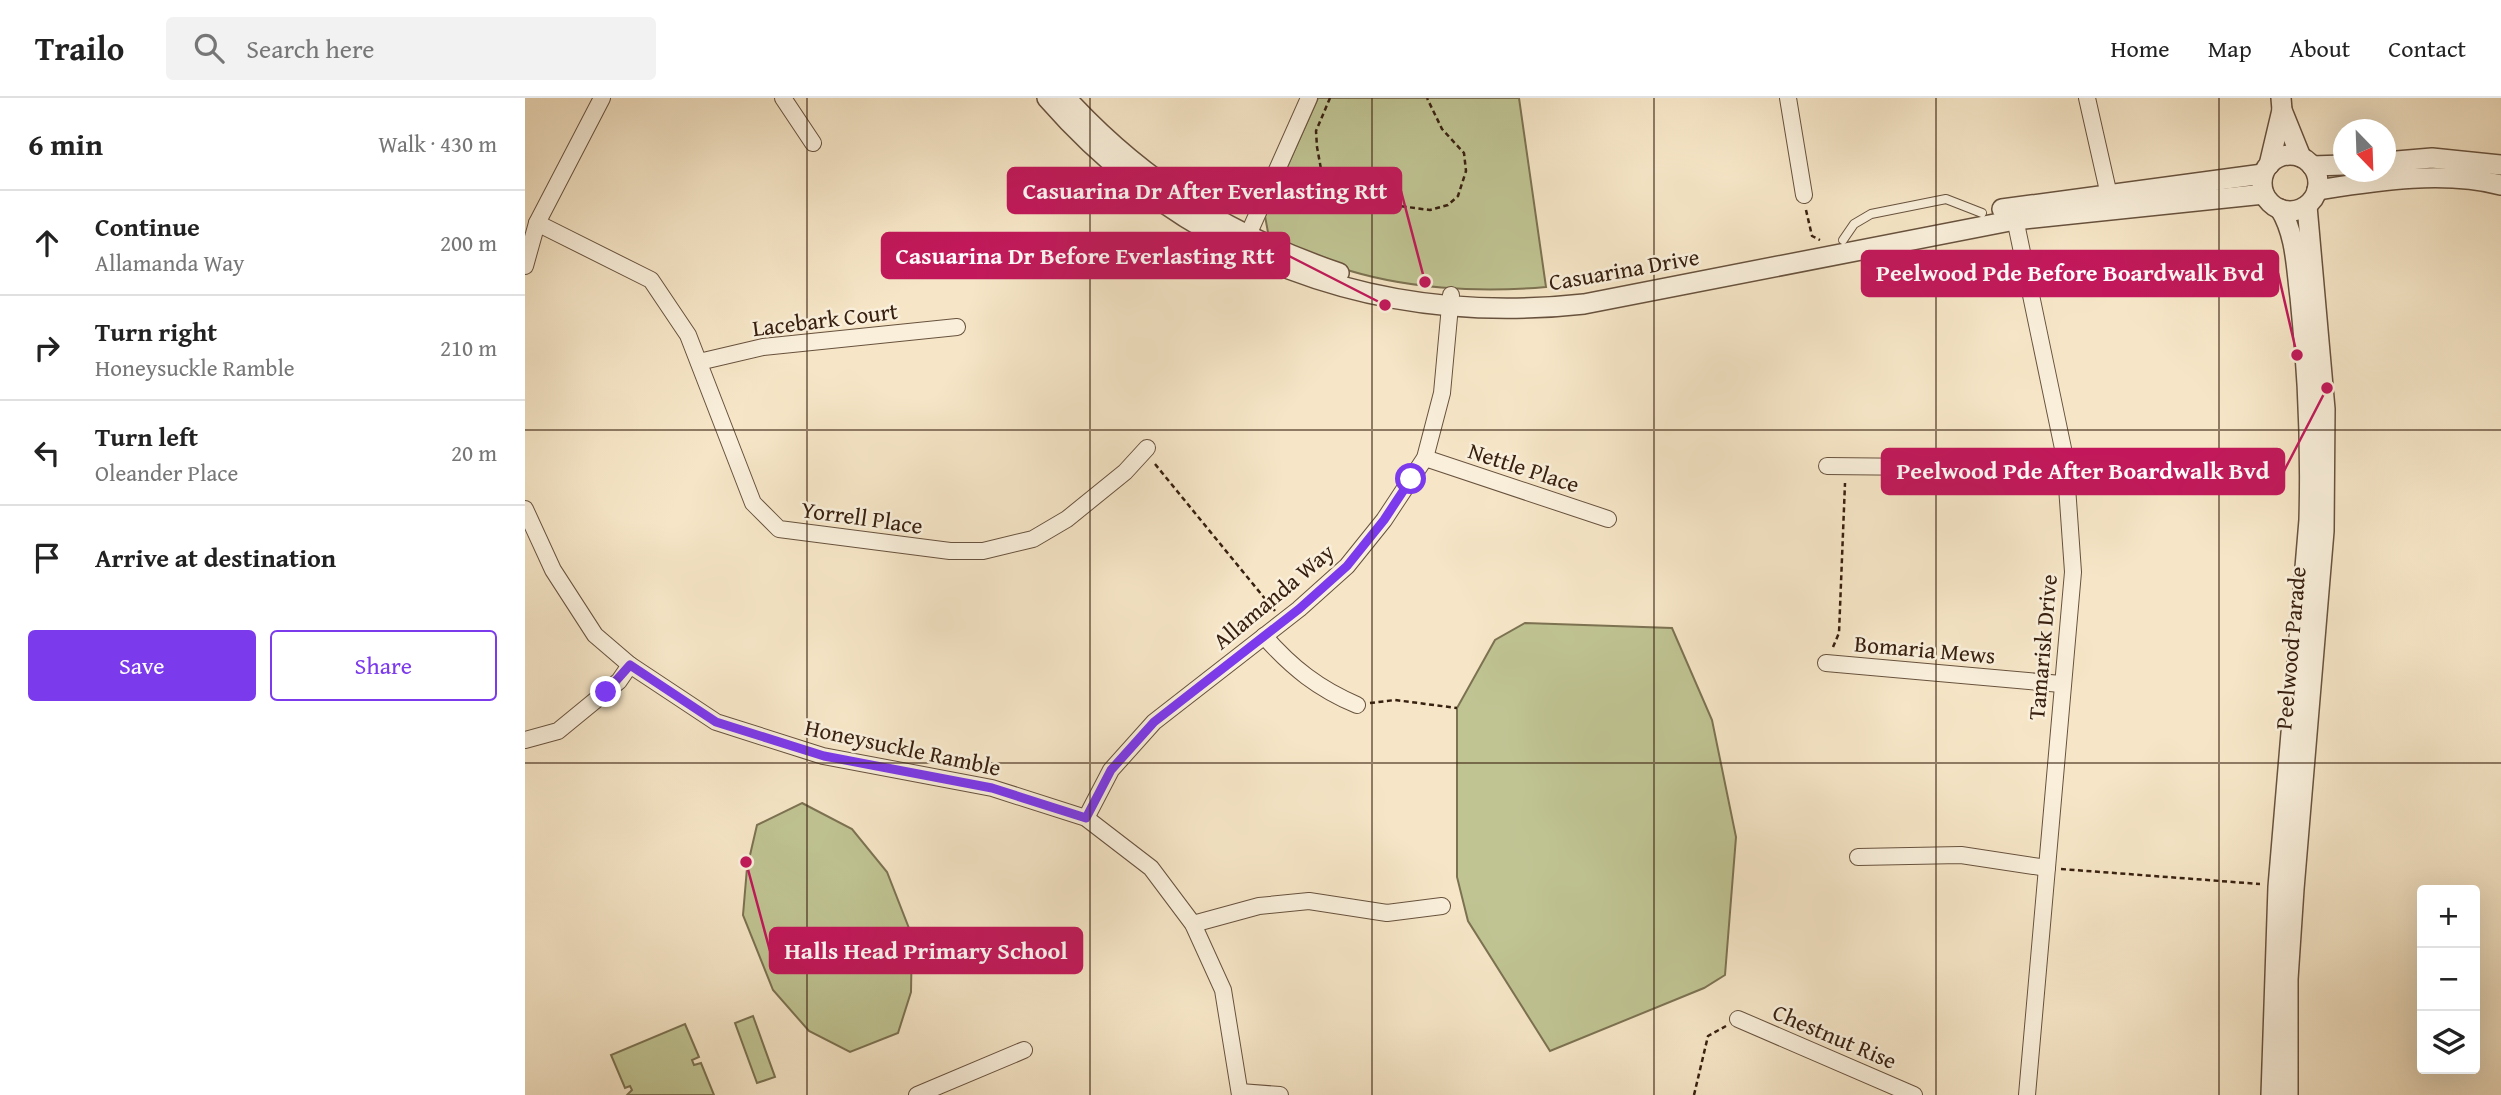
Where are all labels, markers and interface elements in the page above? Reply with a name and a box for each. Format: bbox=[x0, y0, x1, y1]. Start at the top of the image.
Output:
search box bbox=[166, 17, 656, 80]
text: Trailo bbox=[35, 24, 124, 72]
icon: search bbox=[190, 29, 228, 67]
text: Search here bbox=[246, 29, 375, 68]
text: Home bbox=[2111, 31, 2170, 66]
text: Map bbox=[2208, 31, 2252, 66]
text: About bbox=[2290, 31, 2350, 66]
text: Contact bbox=[2388, 31, 2466, 66]
north arrow bbox=[2333, 119, 2396, 182]
text: 6 min bbox=[28, 122, 103, 166]
text: Walk · 430 m bbox=[378, 127, 497, 160]
callout: Casuarina Dr After Everlasting Rtt bbox=[1008, 168, 1401, 213]
text: Casuarina Dr After Everlasting Rtt bbox=[1023, 173, 1387, 208]
text: Continue bbox=[95, 207, 200, 246]
icon: ahead bbox=[28, 224, 66, 262]
text: 200 m bbox=[440, 226, 497, 259]
callout: Casuarina Dr Before Everlasting Rtt bbox=[882, 233, 1289, 278]
text: Casuarina Dr Before Everlasting Rtt bbox=[895, 238, 1275, 273]
street label: Casuarina Drive bbox=[1546, 240, 1702, 298]
text: Allamanda Way bbox=[95, 246, 245, 279]
callout: Peelwood Pde Before Boardwalk Bvd bbox=[1862, 251, 2278, 296]
text: Peelwood Pde Before Boardwalk Bvd bbox=[1876, 255, 2264, 290]
street label: Lacebark Court bbox=[750, 294, 900, 344]
text: Turn right bbox=[95, 312, 217, 351]
icon: right bbox=[28, 329, 66, 367]
text: 210 m bbox=[440, 331, 497, 364]
text: Honeysuckle Ramble bbox=[95, 351, 295, 384]
text: Turn left bbox=[95, 417, 198, 456]
icon: left bbox=[28, 434, 66, 472]
street label: Nettle Place bbox=[1464, 434, 1584, 500]
text: 20 m bbox=[451, 436, 497, 469]
callout: Peelwood Pde After Boardwalk Bvd bbox=[1882, 449, 2284, 494]
text: Peelwood Pde After Boardwalk Bvd bbox=[1896, 453, 2270, 488]
text: Oleander Place bbox=[95, 456, 238, 489]
route start bbox=[1395, 463, 1426, 494]
street label: Yorrell Place bbox=[799, 492, 925, 542]
street label: Allamanda Way bbox=[1205, 535, 1341, 657]
text: Arrive at destination bbox=[95, 538, 336, 577]
icon: arrive bbox=[28, 539, 66, 577]
street label: Peelwood Parade bbox=[2266, 565, 2314, 731]
street label: Tamarisk Drive bbox=[2019, 573, 2065, 721]
street label: Bomaria Mews bbox=[1853, 626, 1997, 672]
button: Save bbox=[28, 630, 256, 701]
button: Share bbox=[270, 630, 497, 701]
route end bbox=[590, 676, 621, 707]
street label: Honeysuckle Ramble bbox=[802, 710, 1004, 784]
map controls bbox=[2417, 885, 2480, 1074]
button: + bbox=[2417, 885, 2480, 948]
callout: Halls Head Primary School bbox=[770, 928, 1082, 973]
text: Halls Head Primary School bbox=[784, 933, 1068, 968]
button: − bbox=[2417, 948, 2480, 1011]
street label: Chestnut Rise bbox=[1768, 995, 1902, 1077]
button: layers bbox=[2417, 1011, 2480, 1074]

